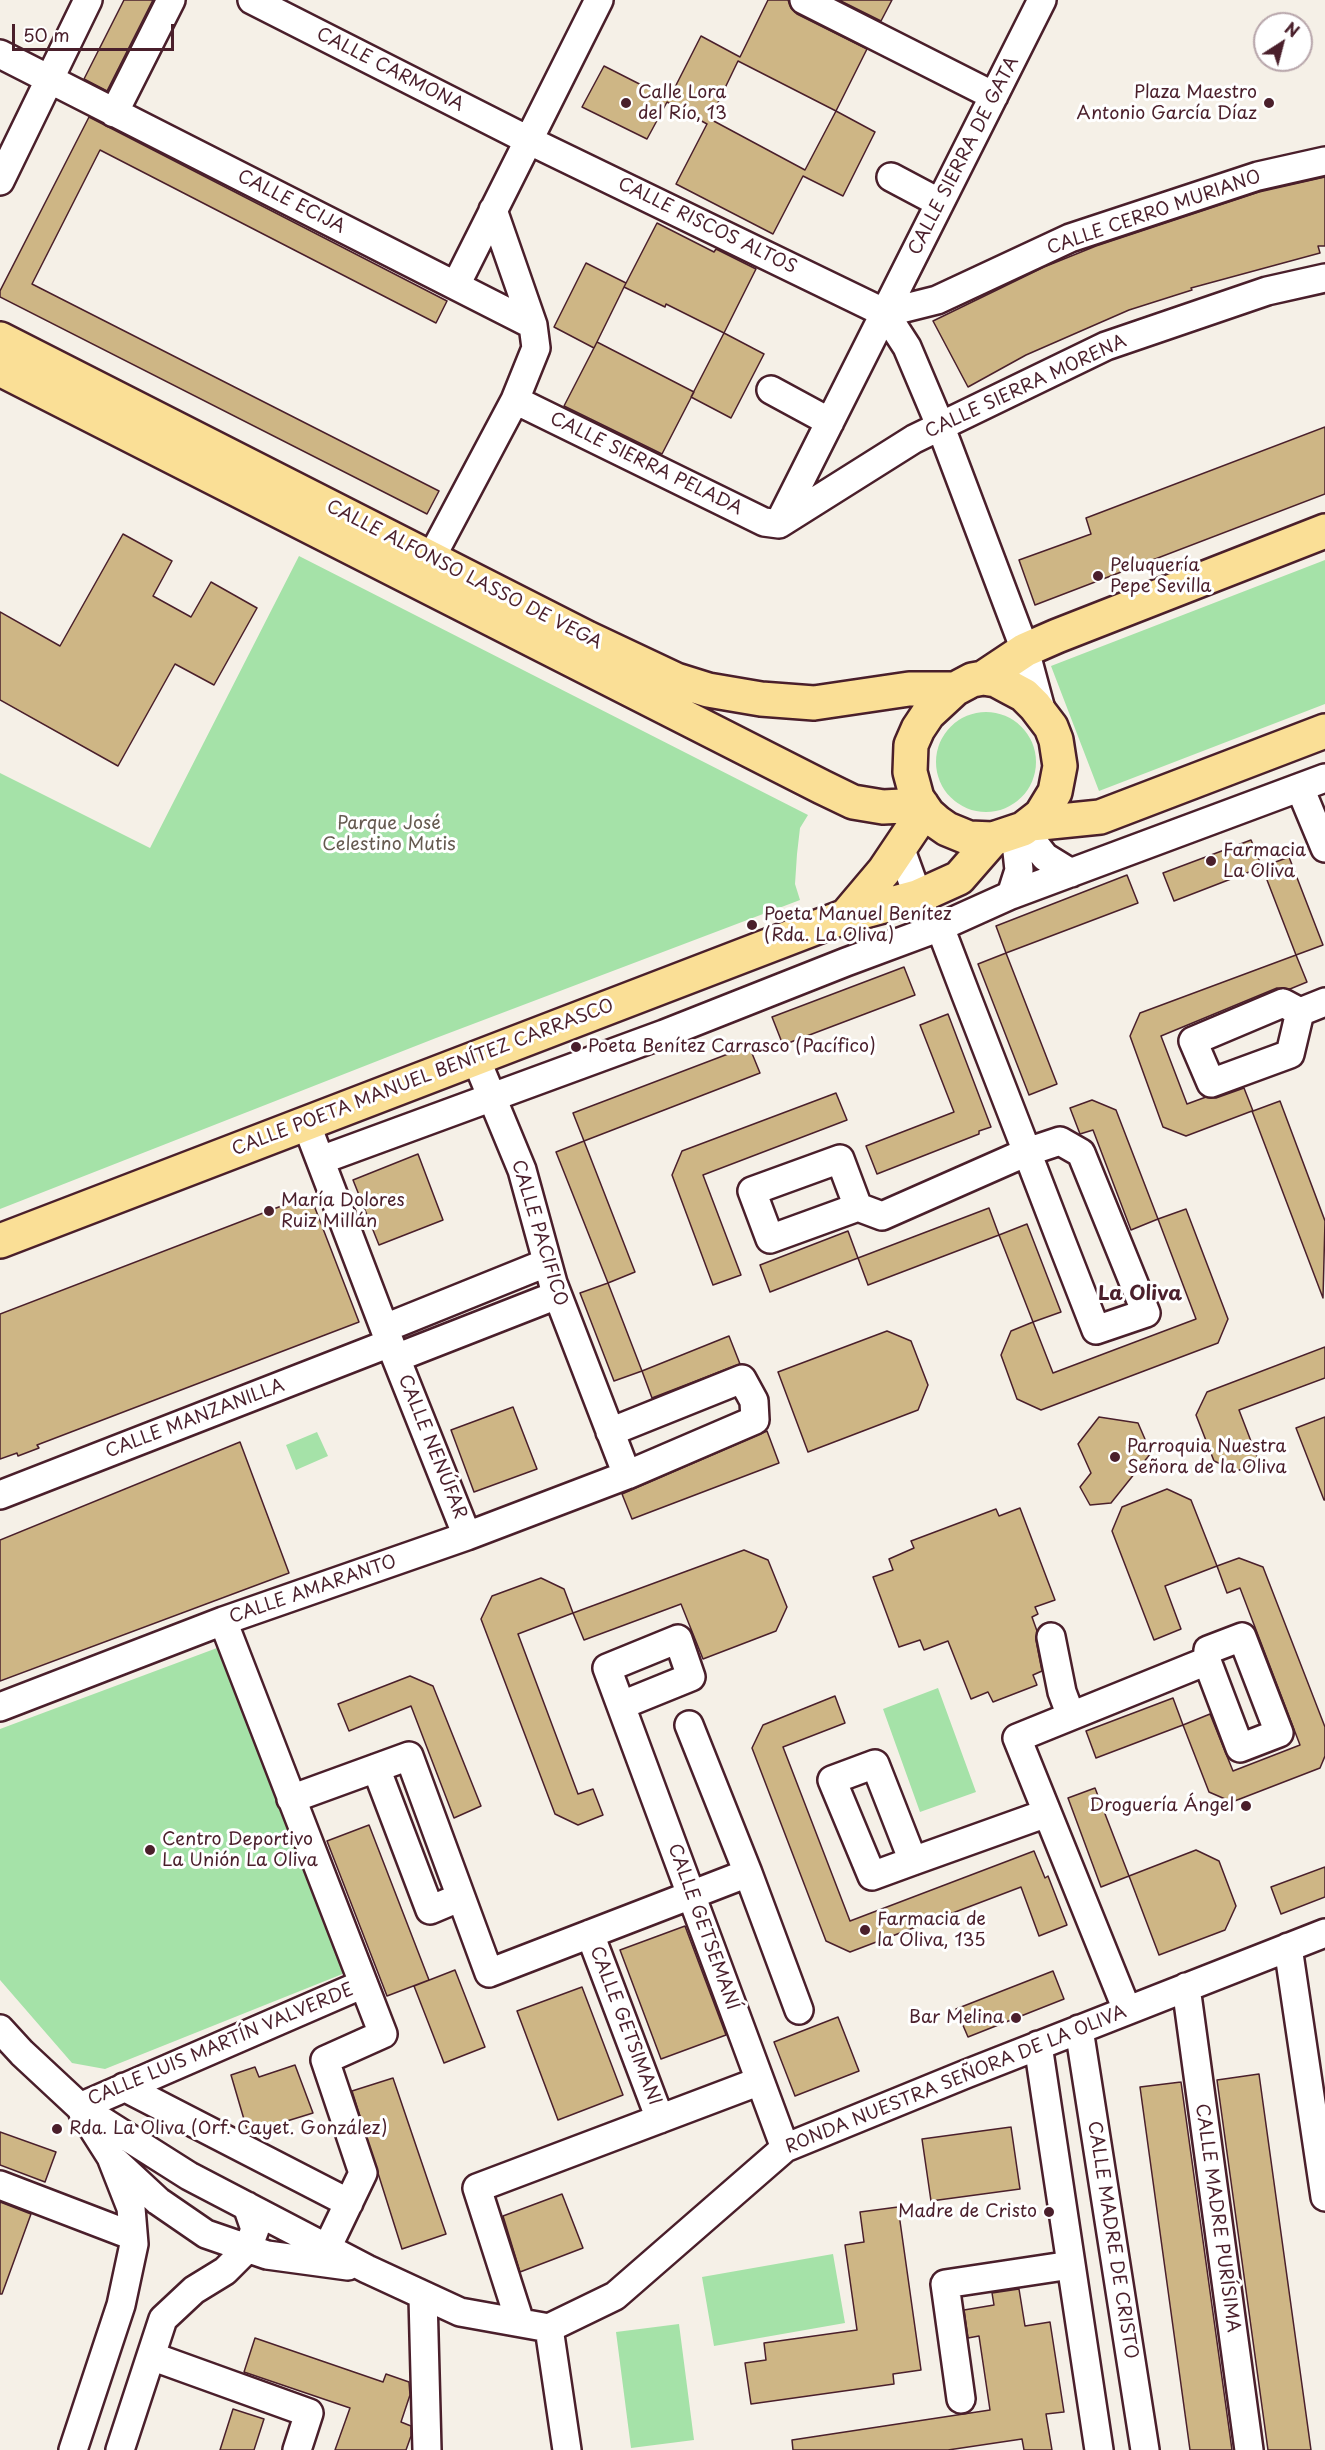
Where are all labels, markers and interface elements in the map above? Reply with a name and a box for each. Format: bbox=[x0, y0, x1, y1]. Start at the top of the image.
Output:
scale bar bbox=[15, 12, 177, 50]
north arrow bbox=[1253, 12, 1313, 72]
text: N bbox=[1280, 16, 1305, 42]
text: 50 m bbox=[23, 21, 70, 48]
street label: CALLE CARMONA bbox=[313, 23, 467, 117]
street label: CALLE SIERRA DE GATA bbox=[904, 53, 1024, 259]
place label: Calle Lora del Río, 13 bbox=[638, 82, 727, 124]
place label: Plaza Maestro Antonio García Díaz bbox=[1077, 82, 1257, 124]
marker: Calle Lora del Río, 13 bbox=[619, 96, 633, 110]
marker: Plaza Maestro Antonio García Díaz bbox=[1262, 96, 1276, 110]
street label: CALLE ECIJA bbox=[234, 166, 348, 238]
street label: CALLE CERRO MURIANO bbox=[1044, 166, 1264, 260]
street label: CALLE RISCOS ALTOS bbox=[614, 173, 800, 279]
street label: CALLE SIERRA MORENA bbox=[922, 331, 1130, 443]
street label: CALLE SIERRA PELADA bbox=[546, 408, 746, 520]
street label: CALLE ALFONSO LASSO DE VEGA bbox=[323, 496, 605, 654]
place label: Peluquería Pepe Sevilla bbox=[1110, 555, 1212, 598]
marker: Peluquería Pepe Sevilla bbox=[1091, 569, 1105, 583]
park label: Parque José Celestino Mutis bbox=[322, 813, 456, 856]
place label: Farmacia La Oliva bbox=[1223, 840, 1306, 882]
marker: Farmacia La Oliva bbox=[1204, 854, 1218, 868]
place label: Poeta Manuel Benítez (Rda. La Oliva) bbox=[764, 904, 952, 946]
marker: Poeta Manuel Benítez (Rda. La Oliva) bbox=[745, 918, 759, 932]
street label: CALLE POETA MANUEL BENÍTEZ CARRASCO bbox=[229, 995, 617, 1161]
place label: Poeta Benítez Carrasco (Pacífico) bbox=[588, 1036, 876, 1058]
marker: Poeta Benítez Carrasco (Pacífico) bbox=[569, 1040, 583, 1054]
street label: CALLE PACIFICO bbox=[507, 1157, 571, 1309]
place label: María Dolores Ruiz Millán bbox=[281, 1190, 405, 1232]
marker: María Dolores Ruiz Millán bbox=[262, 1204, 276, 1218]
district label: La Oliva bbox=[1098, 1282, 1182, 1306]
street label: CALLE NENÚFAR bbox=[393, 1372, 471, 1522]
street label: CALLE MANZANILLA bbox=[103, 1375, 287, 1463]
place label: Parroquia Nuestra Señora de la Oliva bbox=[1127, 1436, 1286, 1478]
marker: Parroquia Nuestra Señora de la Oliva bbox=[1108, 1450, 1122, 1464]
street label: CALLE AMARANTO bbox=[227, 1551, 399, 1629]
place label: Droguería Ángel bbox=[1089, 1795, 1234, 1817]
marker: Droguería Ángel bbox=[1239, 1799, 1253, 1813]
place label: Centro Deportivo La Unión La Oliva bbox=[162, 1829, 318, 1872]
street label: CALLE GETSEMANÍ bbox=[663, 1841, 743, 2013]
marker: Centro Deportivo La Unión La Oliva bbox=[143, 1843, 157, 1857]
place label: Farmacia de la Oliva, 135 bbox=[877, 1909, 986, 1952]
marker: Farmacia de la Oliva, 135 bbox=[858, 1923, 872, 1937]
street label: CALLE GETSIMANI bbox=[585, 1943, 665, 2109]
street label: CALLE LUIS MARTÍN VALVERDE bbox=[85, 1979, 357, 2111]
street label: RONDA NUESTRA SEÑORA DE LA OLIVA bbox=[782, 2001, 1130, 2159]
place label: Bar Melina bbox=[909, 2007, 1004, 2029]
marker: Bar Melina bbox=[1009, 2011, 1023, 2025]
street label: CALLE MADRE PURÍSIMA bbox=[1190, 2102, 1244, 2334]
place label: Rda. La Oliva (Orf. Cayet. González) bbox=[69, 2118, 387, 2140]
street label: CALLE MADRE DE CRISTO bbox=[1083, 2120, 1141, 2360]
marker: Rda. La Oliva (Orf. Cayet. González) bbox=[50, 2122, 64, 2136]
place label: Madre de Cristo bbox=[898, 2201, 1037, 2223]
marker: Madre de Cristo bbox=[1042, 2205, 1056, 2219]

